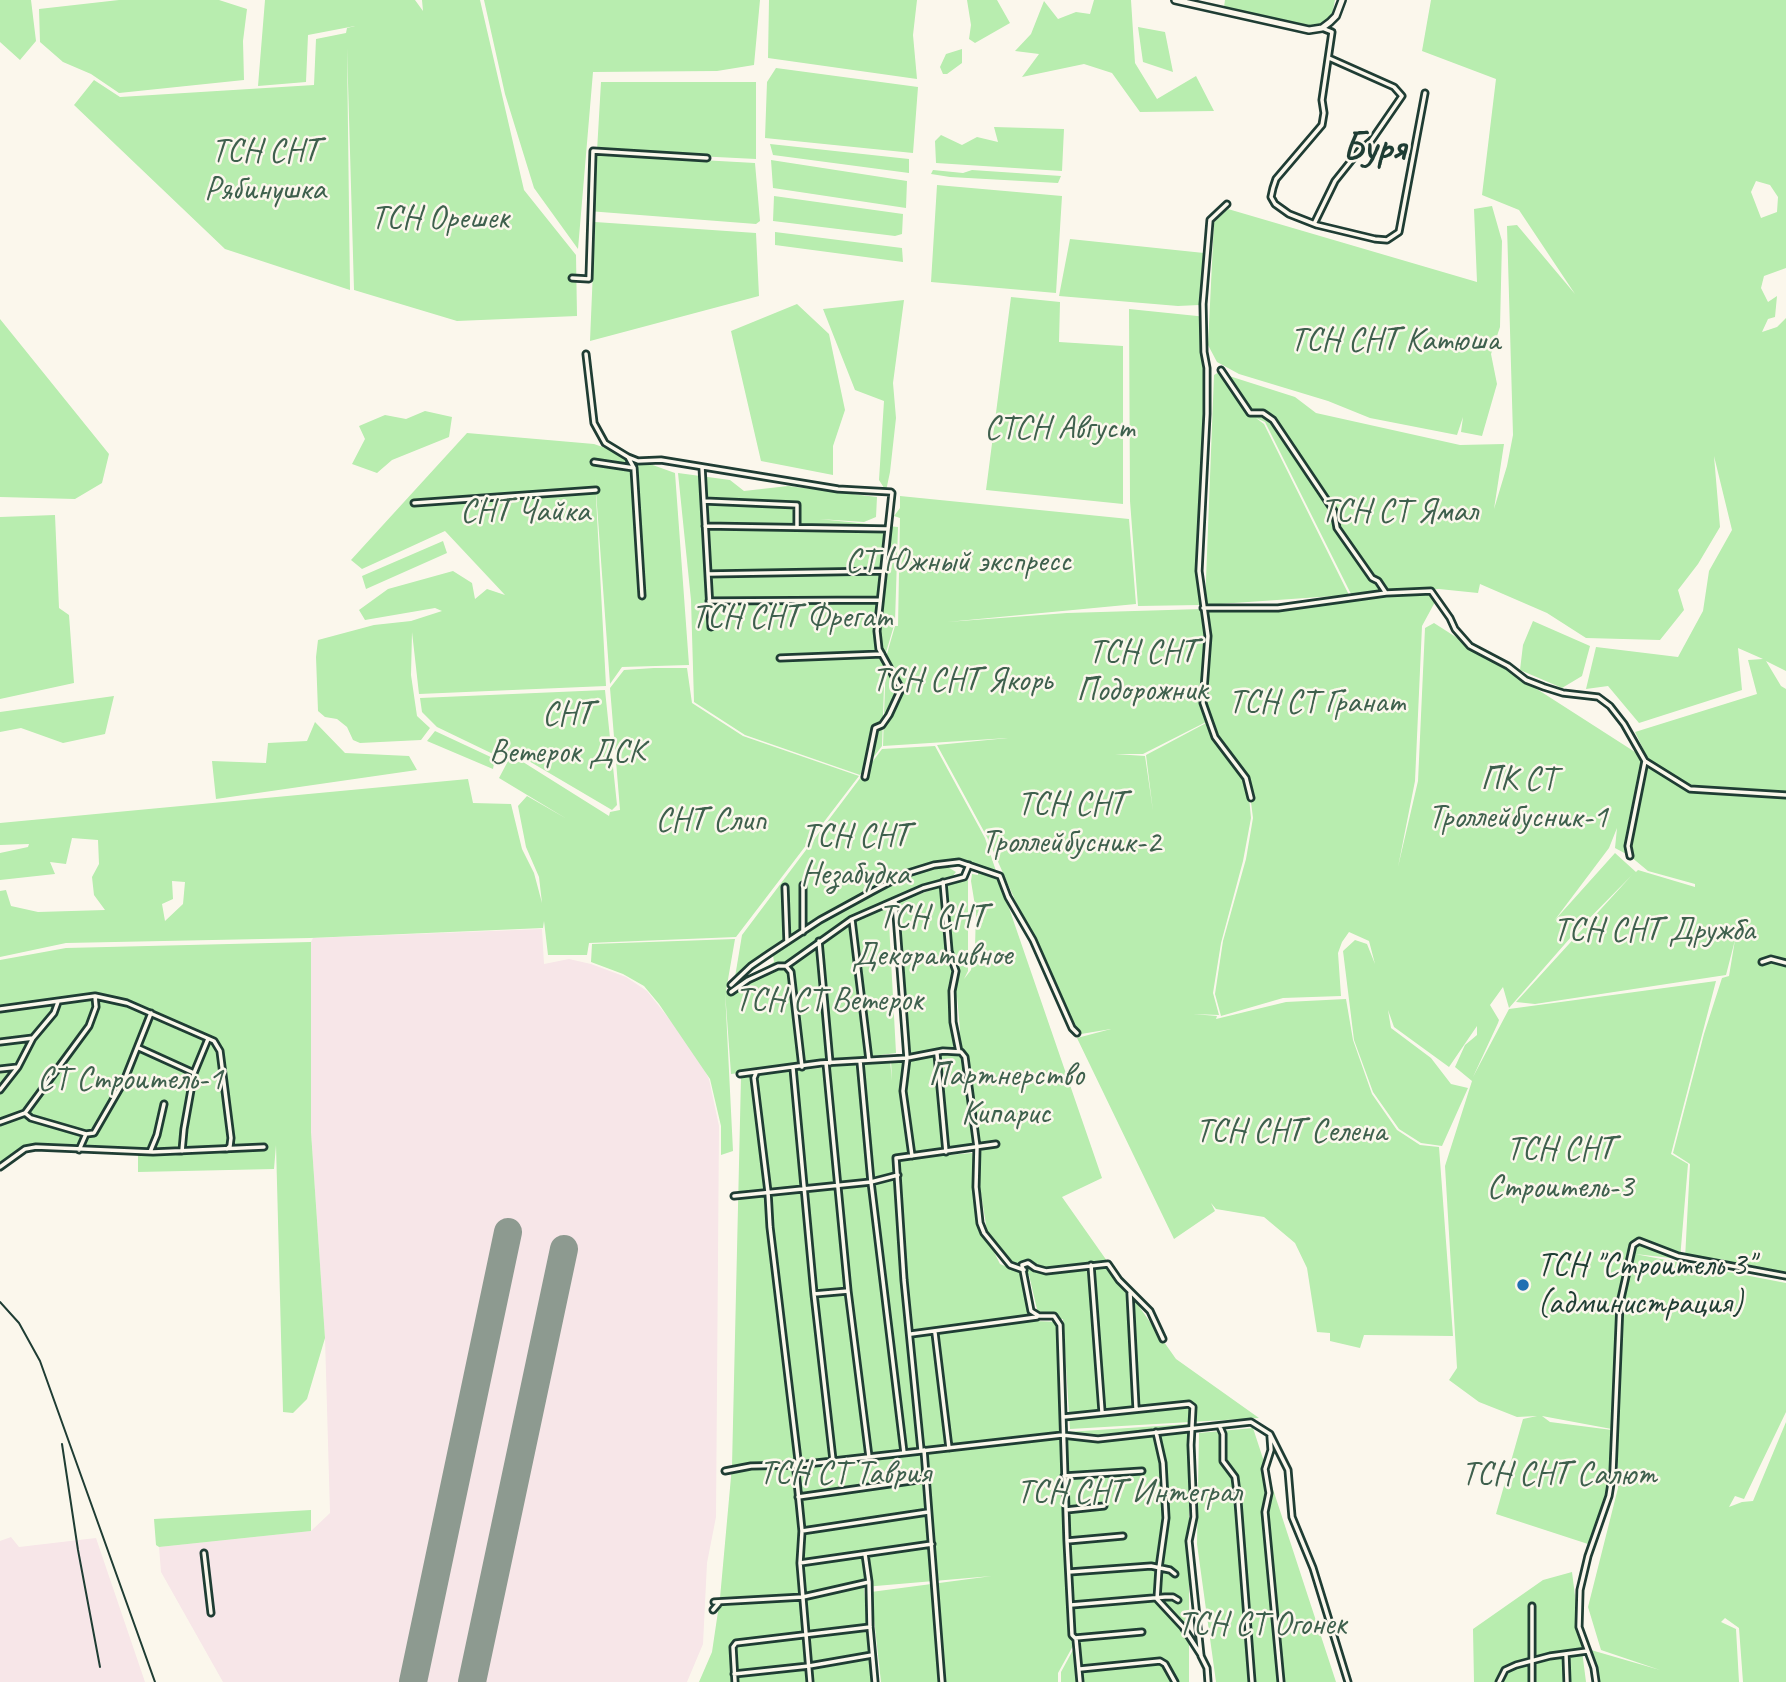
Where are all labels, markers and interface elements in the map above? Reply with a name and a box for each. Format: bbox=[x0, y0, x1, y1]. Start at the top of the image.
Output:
district label: Буря bbox=[1342, 125, 1406, 173]
park label: ТСН СНТ Рябинушка bbox=[204, 132, 326, 210]
park label: ТСН Орешек bbox=[371, 199, 509, 239]
park label: ТСН СНТ Катюша bbox=[1290, 321, 1500, 361]
park label: СТСН Август bbox=[984, 409, 1134, 449]
park label: СНТ Чайка bbox=[460, 492, 590, 532]
park label: ТСН СТ Ямал bbox=[1320, 492, 1478, 532]
park label: СТ Южный экспресс bbox=[845, 542, 1071, 582]
park label: ТСН СНТ Фрегат bbox=[692, 598, 892, 638]
park label: ТСН СНТ Подорожник bbox=[1076, 633, 1208, 711]
park label: ТСН СНТ Якорь bbox=[872, 661, 1052, 701]
park label: ТСН СТ Гранат bbox=[1228, 683, 1406, 723]
park label: СНТ Ветерок ДСК bbox=[489, 695, 645, 773]
park label: ПК СТ Троллейбусник-1 bbox=[1428, 760, 1608, 838]
park label: ТСН СНТ Троллейбусник-2 bbox=[981, 785, 1161, 863]
park label: СНТ Слип bbox=[655, 801, 767, 841]
park label: ТСН СНТ Незабудка bbox=[800, 817, 910, 895]
park label: ТСН СНТ Декоративное bbox=[852, 898, 1012, 976]
park label: ТСН СНТ Дружба bbox=[1553, 911, 1755, 951]
park label: ТСН СТ Ветерок bbox=[735, 981, 923, 1021]
park label: Партнерство Кипарис bbox=[928, 1056, 1084, 1134]
park label: СТ Строитель-1 bbox=[37, 1060, 223, 1100]
park label: ТСН СНТ Селена bbox=[1196, 1112, 1386, 1152]
park label: ТСН СНТ Строитель-3 bbox=[1487, 1130, 1633, 1208]
place label: ТСН "Строитель 3" (администрация) bbox=[1537, 1246, 1754, 1324]
marker: ТСН "Строитель 3" (администрация) bbox=[1515, 1277, 1531, 1293]
park label: ТСН СТ Таврия bbox=[759, 1454, 931, 1494]
park label: ТСН СНТ Салют bbox=[1461, 1455, 1657, 1495]
park label: ТСН СНТ Интеграл bbox=[1017, 1473, 1241, 1513]
park label: ТСН СТ Огонек bbox=[1177, 1605, 1347, 1645]

